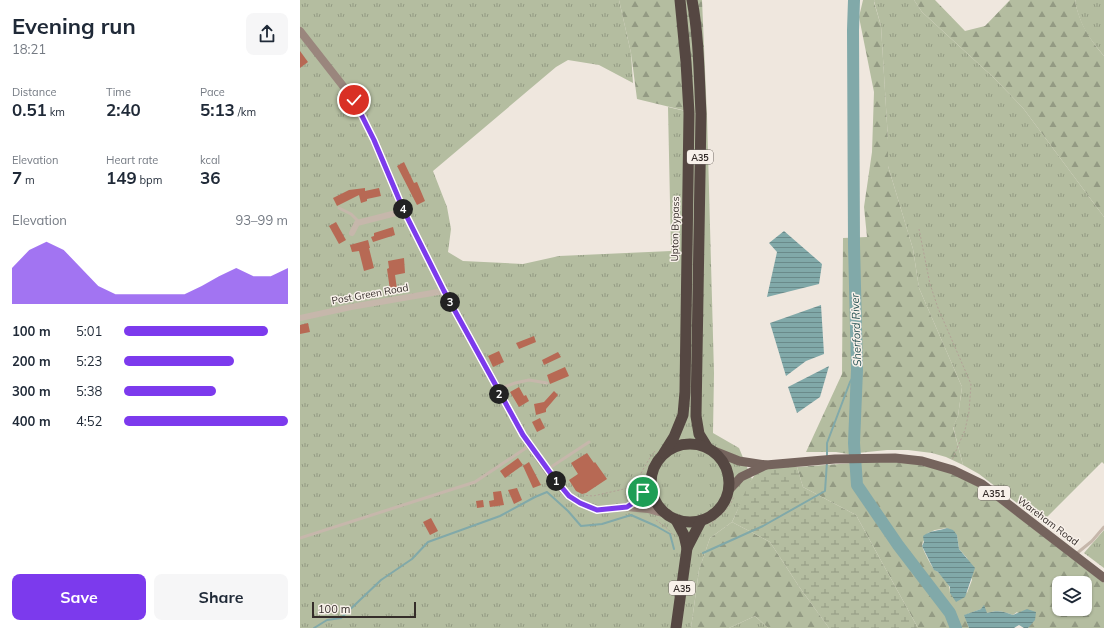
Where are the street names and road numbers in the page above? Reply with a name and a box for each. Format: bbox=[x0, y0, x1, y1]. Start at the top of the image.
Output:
road number: A35 bbox=[687, 150, 713, 164]
street label: Upton Bypass bbox=[668, 196, 682, 262]
street label: Post Green Road bbox=[331, 281, 409, 307]
road number: A351 bbox=[978, 486, 1010, 500]
street label: Wareham Road bbox=[1015, 494, 1081, 548]
road number: A35 bbox=[669, 581, 695, 595]

